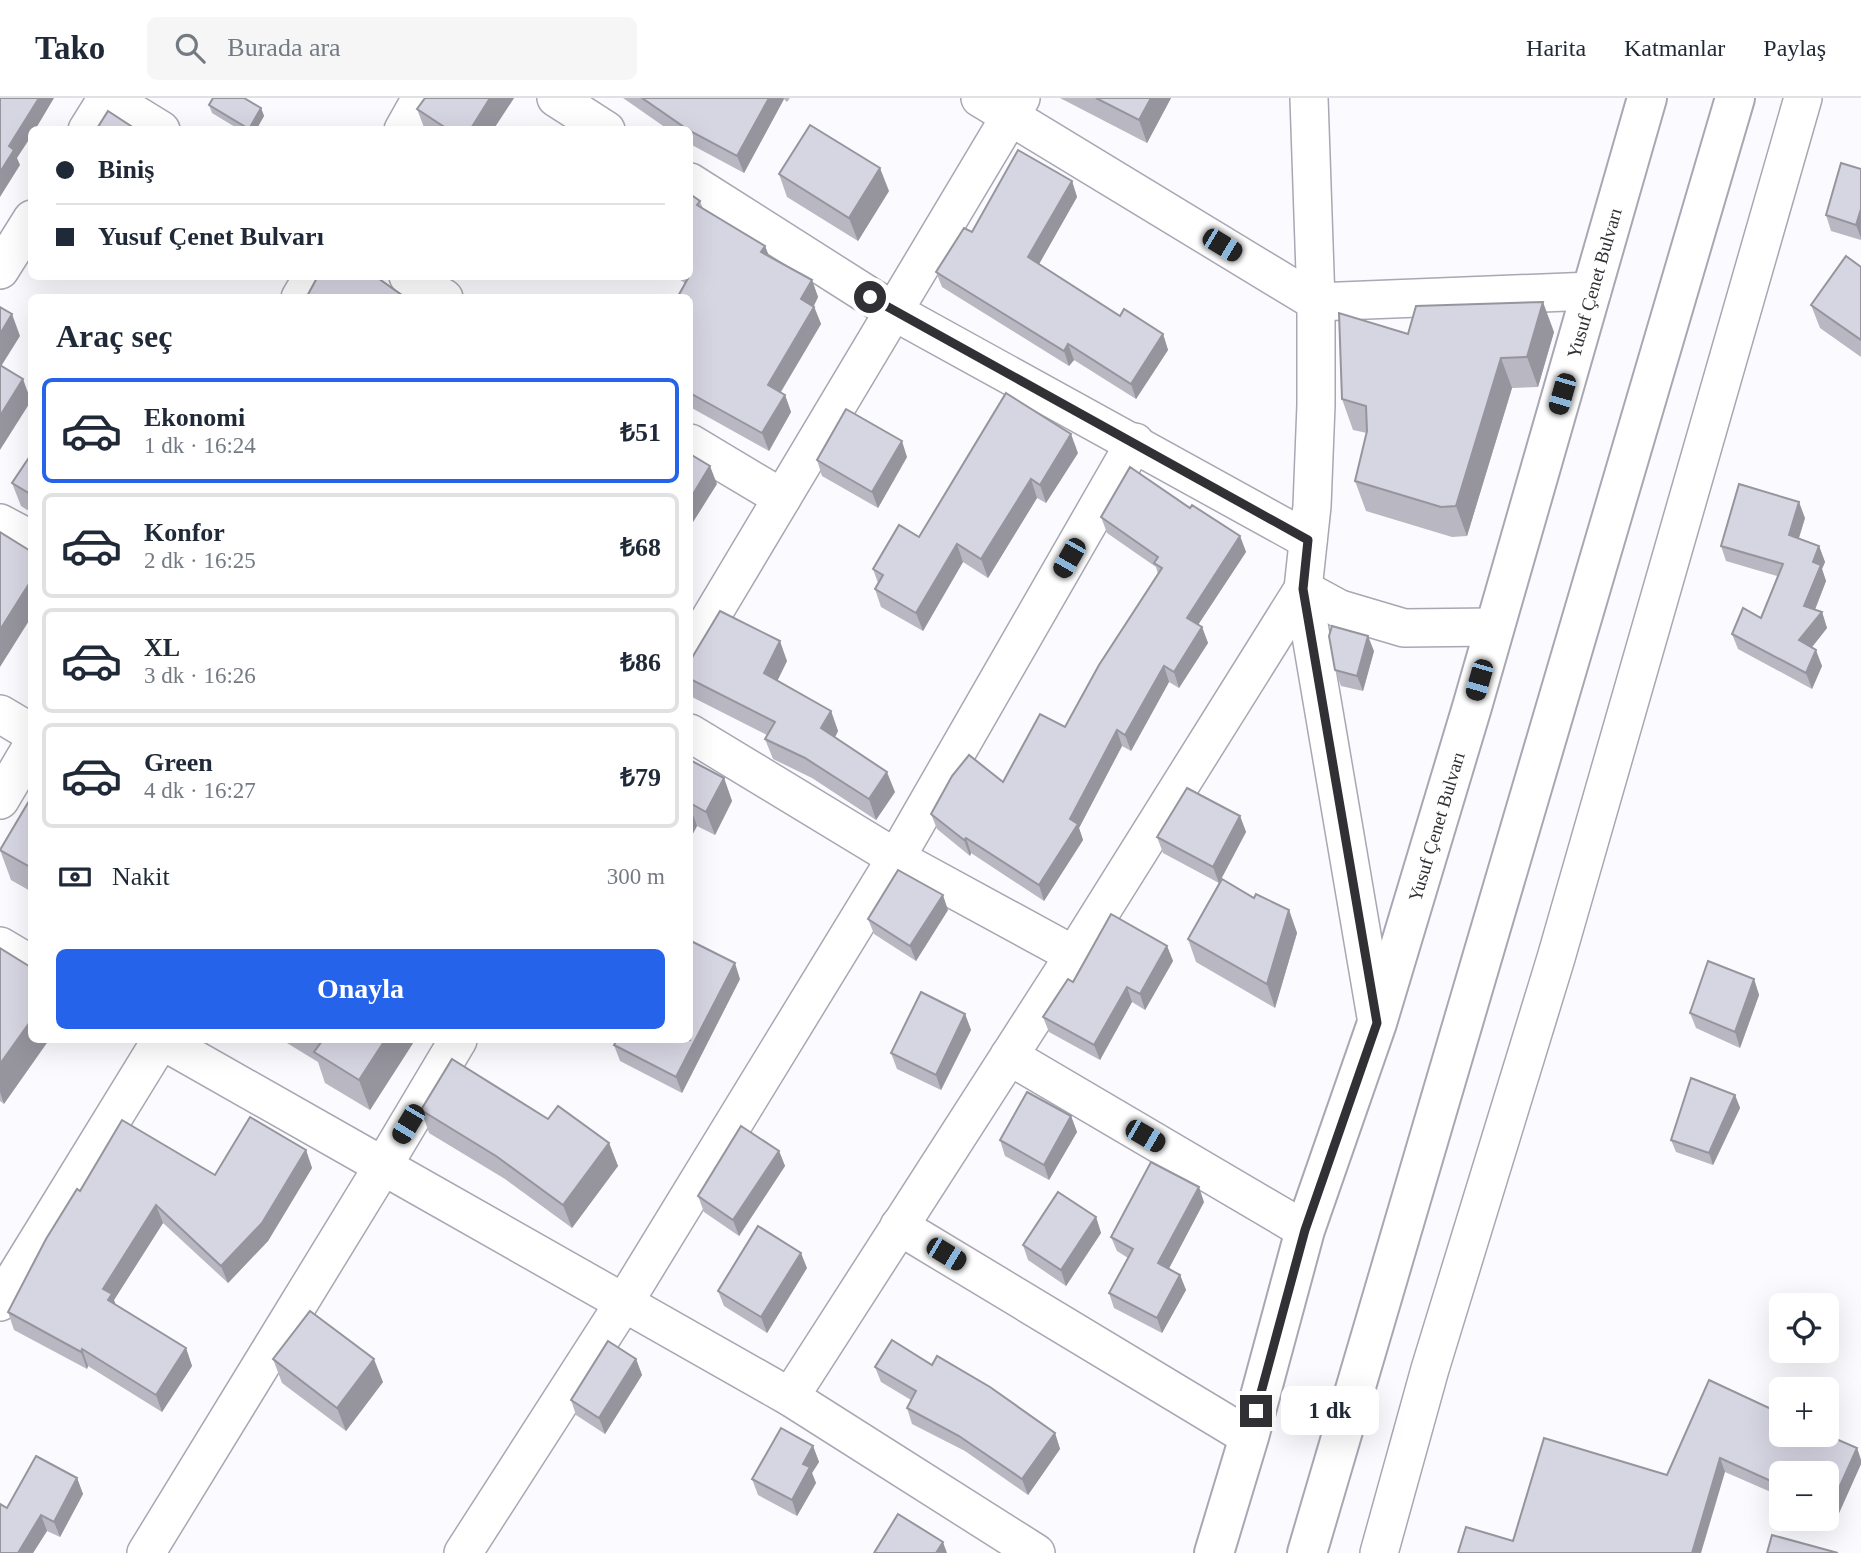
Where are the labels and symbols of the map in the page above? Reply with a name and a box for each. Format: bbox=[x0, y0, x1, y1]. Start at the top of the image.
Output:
street label: Yusuf Çenet Bulvarı bbox=[1562, 205, 1625, 360]
car bbox=[1199, 225, 1246, 265]
route start bbox=[854, 281, 886, 313]
car bbox=[1547, 371, 1578, 417]
car bbox=[1050, 535, 1089, 581]
car bbox=[1464, 657, 1495, 703]
street label: Yusuf Çenet Bulvarı bbox=[1404, 749, 1468, 904]
car bbox=[389, 1101, 428, 1147]
car bbox=[1122, 1116, 1169, 1156]
car bbox=[923, 1234, 970, 1274]
callout: 1 dk bbox=[1280, 1386, 1378, 1436]
route end bbox=[1240, 1395, 1272, 1427]

